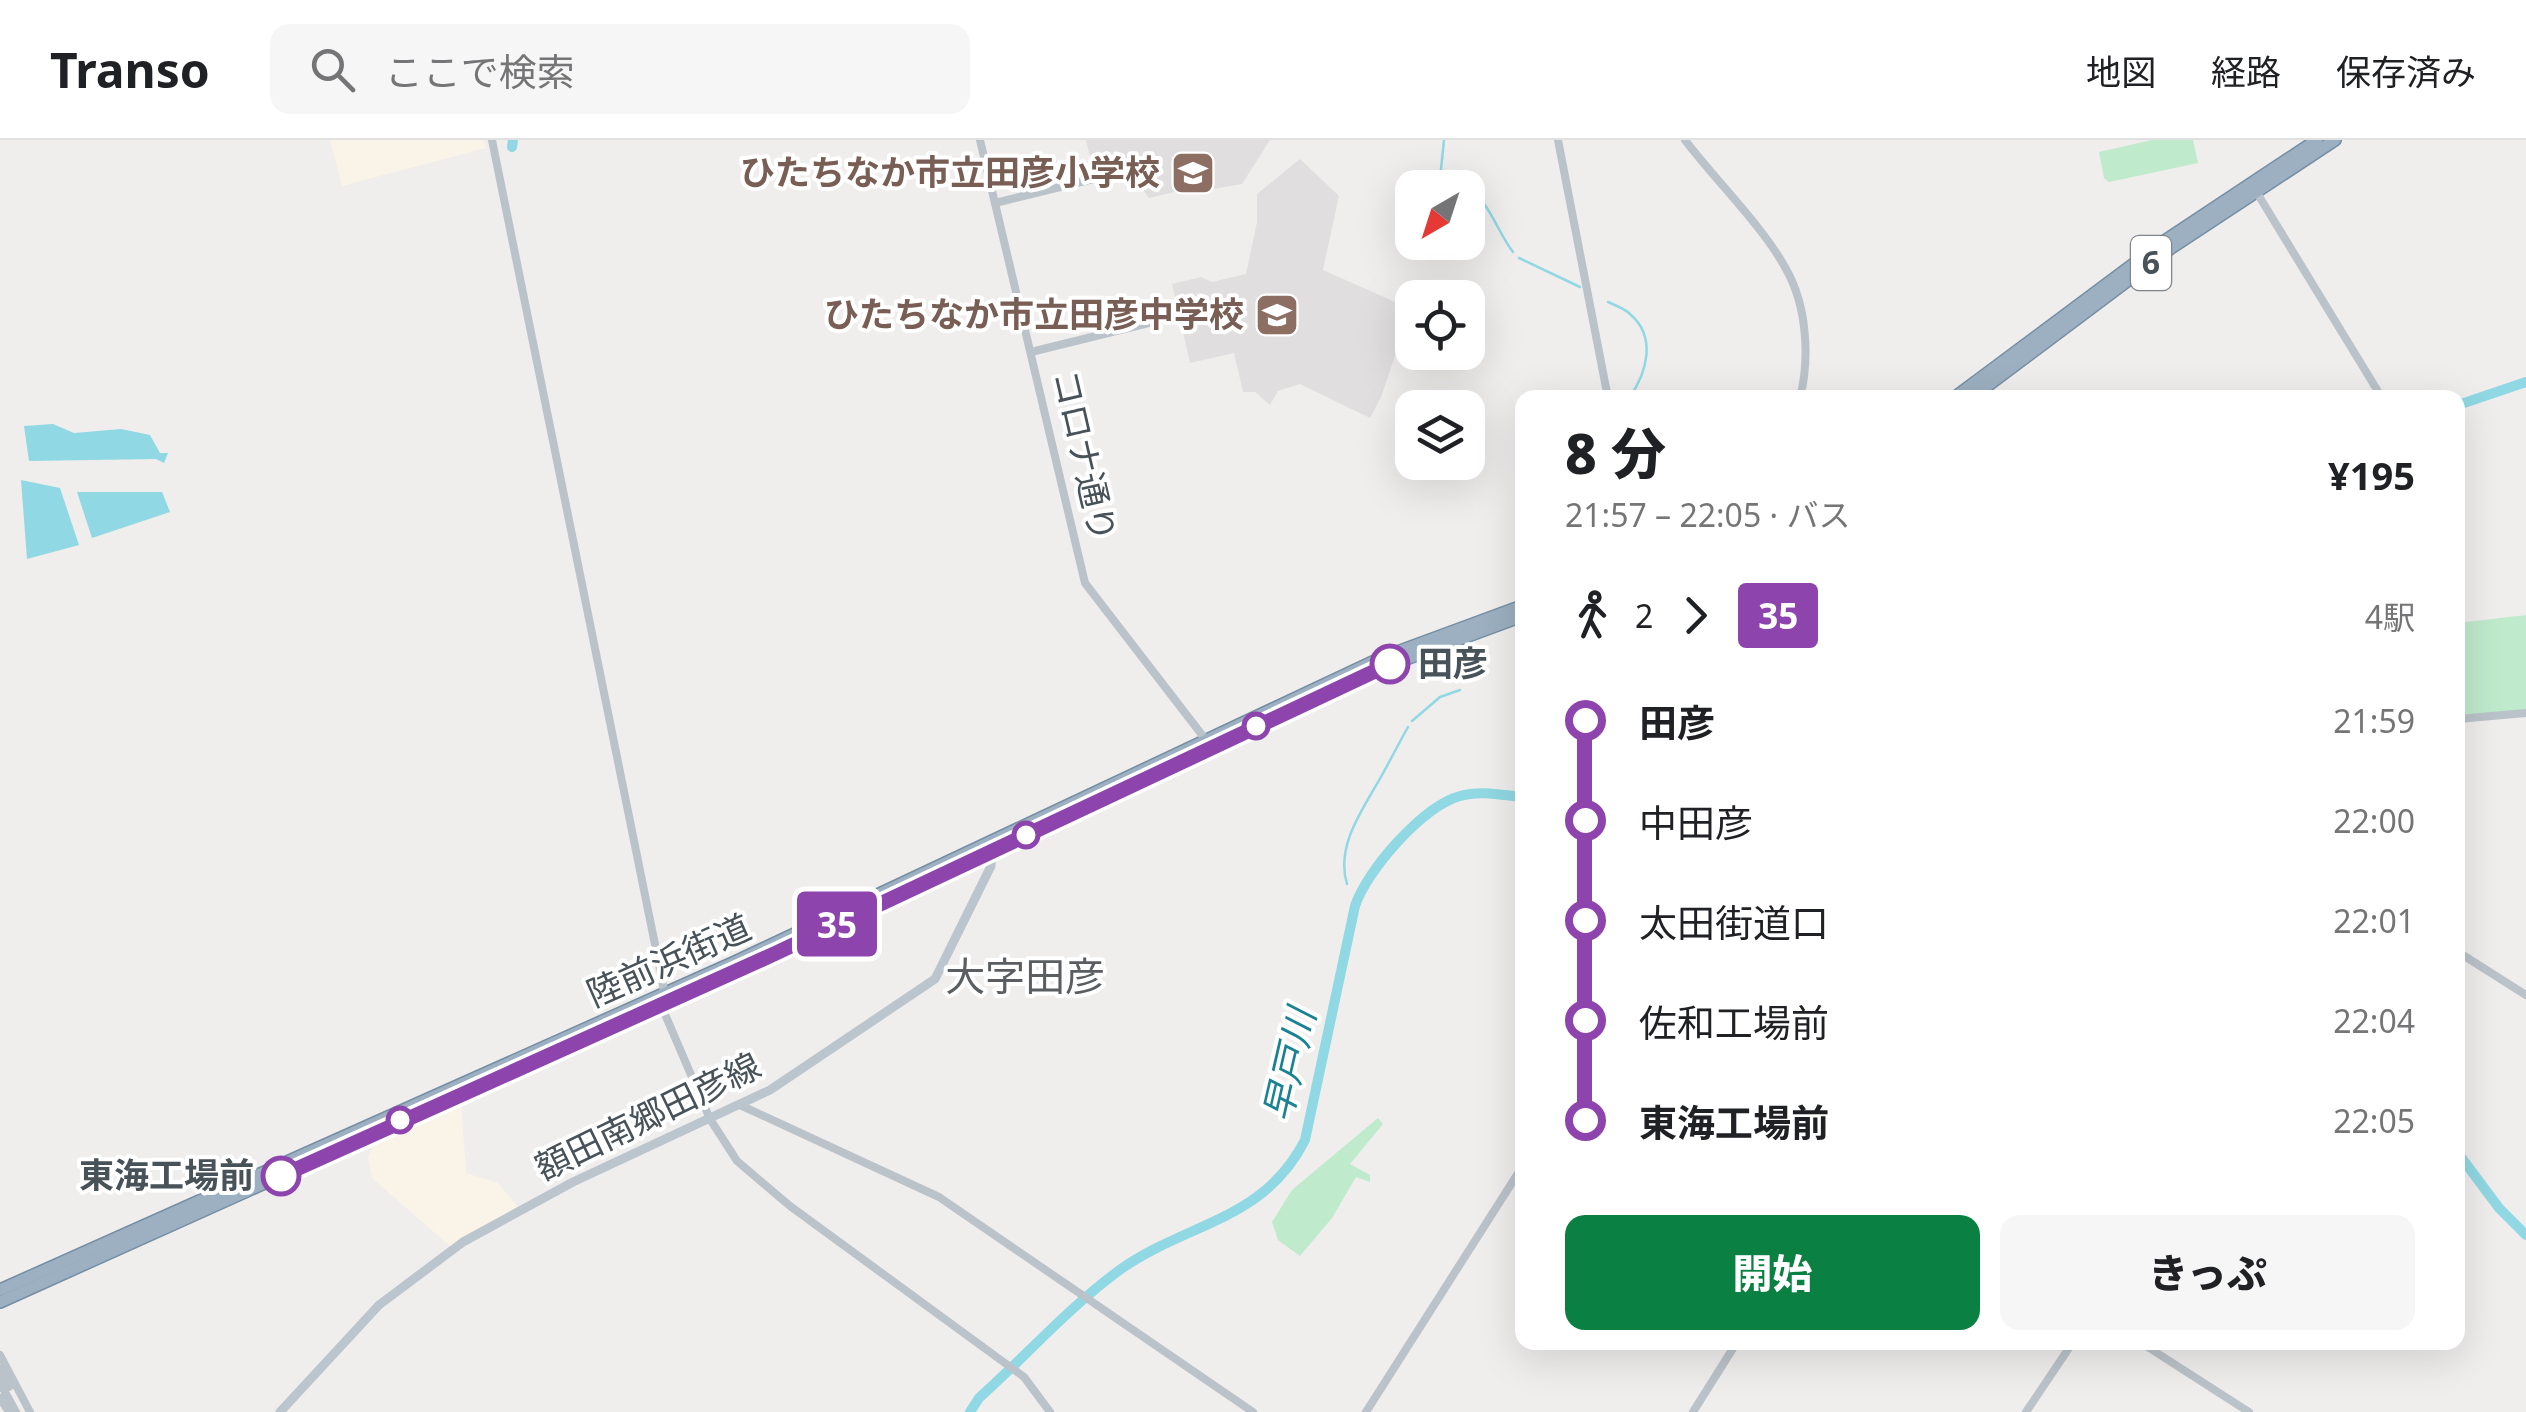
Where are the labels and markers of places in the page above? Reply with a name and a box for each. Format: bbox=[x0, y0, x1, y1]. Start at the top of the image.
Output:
place label: ひたちなか市立田彦小学校 bbox=[740, 148, 1160, 195]
school or university icon: ひたちなか市立田彦小学校 bbox=[1170, 150, 1216, 196]
place label: ひたちなか市立田彦中学校 bbox=[824, 290, 1244, 337]
school or university icon: ひたちなか市立田彦中学校 bbox=[1254, 292, 1300, 338]
place label: 田彦 bbox=[1418, 639, 1488, 686]
marker: 田彦 bbox=[1371, 645, 1409, 683]
unlabelled marker bbox=[1243, 713, 1269, 739]
unlabelled marker bbox=[1013, 822, 1039, 848]
unlabelled marker bbox=[387, 1107, 413, 1133]
place label: 東海工場前 bbox=[79, 1151, 254, 1198]
marker: 東海工場前 bbox=[262, 1157, 300, 1195]

